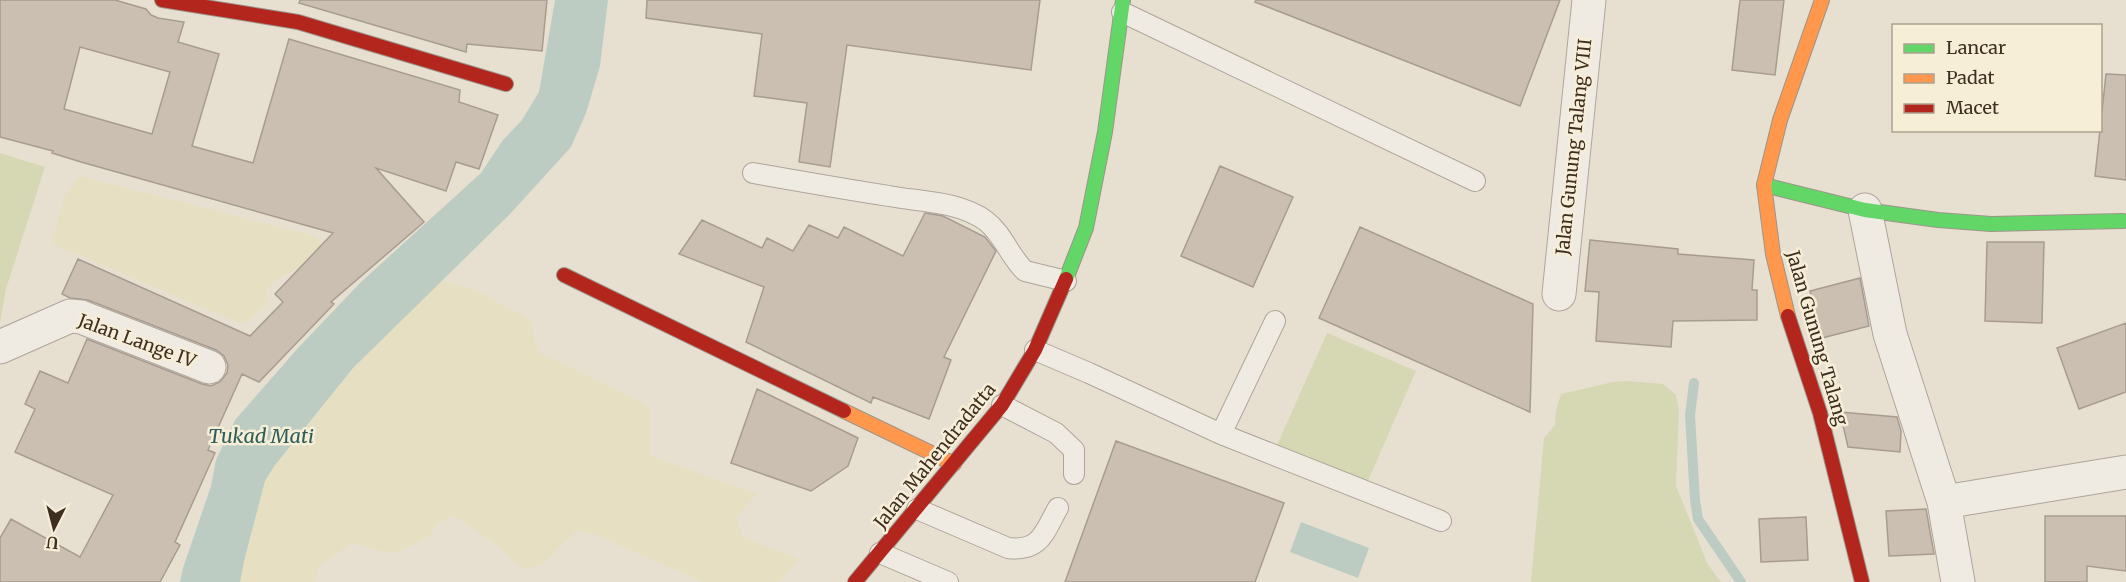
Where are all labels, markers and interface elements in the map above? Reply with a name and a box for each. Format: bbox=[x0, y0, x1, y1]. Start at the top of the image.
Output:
legend bbox=[1892, 24, 2102, 132]
text: Lancar bbox=[1946, 36, 2006, 59]
street label: Jalan Gunung Talang VIII bbox=[1551, 38, 1596, 257]
text: Padat bbox=[1946, 66, 1995, 89]
text: Macet bbox=[1946, 96, 1999, 119]
street label: Jalan Gunung Talang bbox=[1781, 247, 1854, 428]
street label: Jalan Lange IV bbox=[74, 308, 200, 373]
street label: Jalan Mahendradatta bbox=[868, 378, 1001, 534]
water label: Tukad Mati bbox=[208, 423, 314, 448]
north arrow bbox=[24, 498, 84, 558]
text: U bbox=[45, 532, 59, 553]

